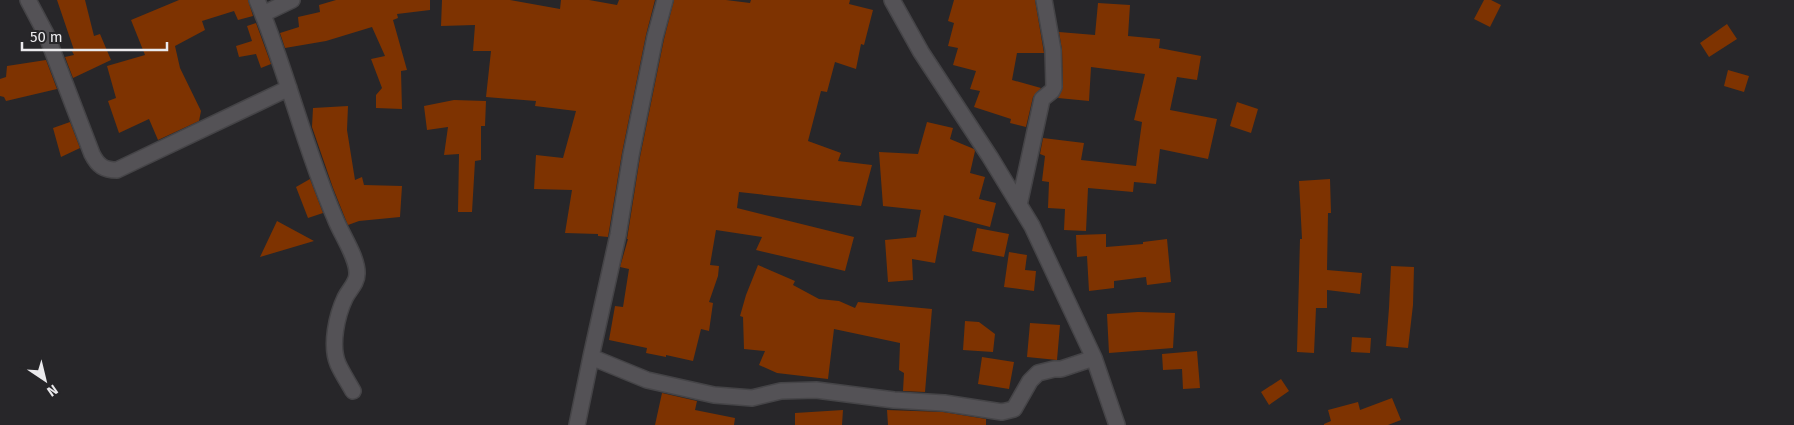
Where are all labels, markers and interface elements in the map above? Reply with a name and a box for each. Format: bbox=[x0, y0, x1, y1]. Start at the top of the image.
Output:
scale bar bbox=[22, 20, 168, 52]
text: 50 m bbox=[30, 28, 63, 46]
north arrow bbox=[20, 355, 70, 405]
text: N bbox=[43, 381, 61, 400]

